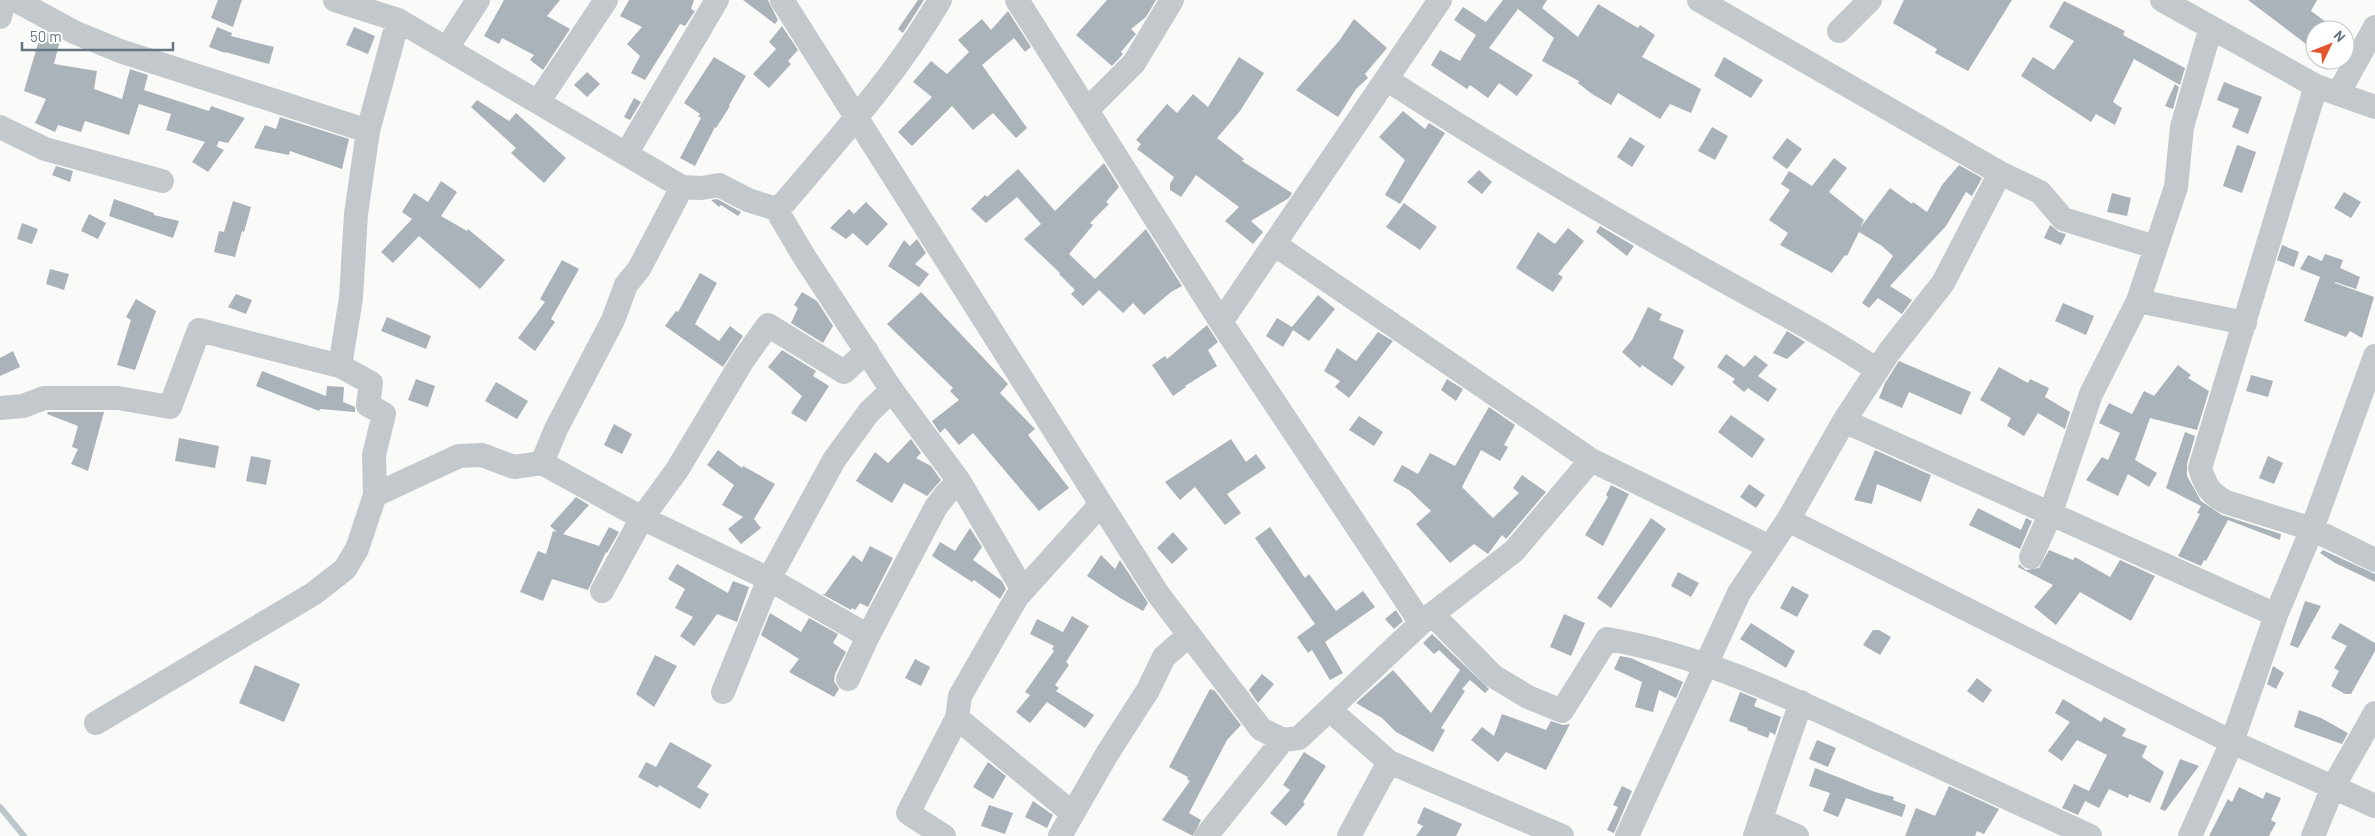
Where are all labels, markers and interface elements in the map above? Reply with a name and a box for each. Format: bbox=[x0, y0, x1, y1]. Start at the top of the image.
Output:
scale bar bbox=[22, 20, 174, 52]
north arrow bbox=[2305, 20, 2355, 70]
text: 50 m bbox=[30, 27, 62, 45]
text: N bbox=[2330, 27, 2349, 45]

